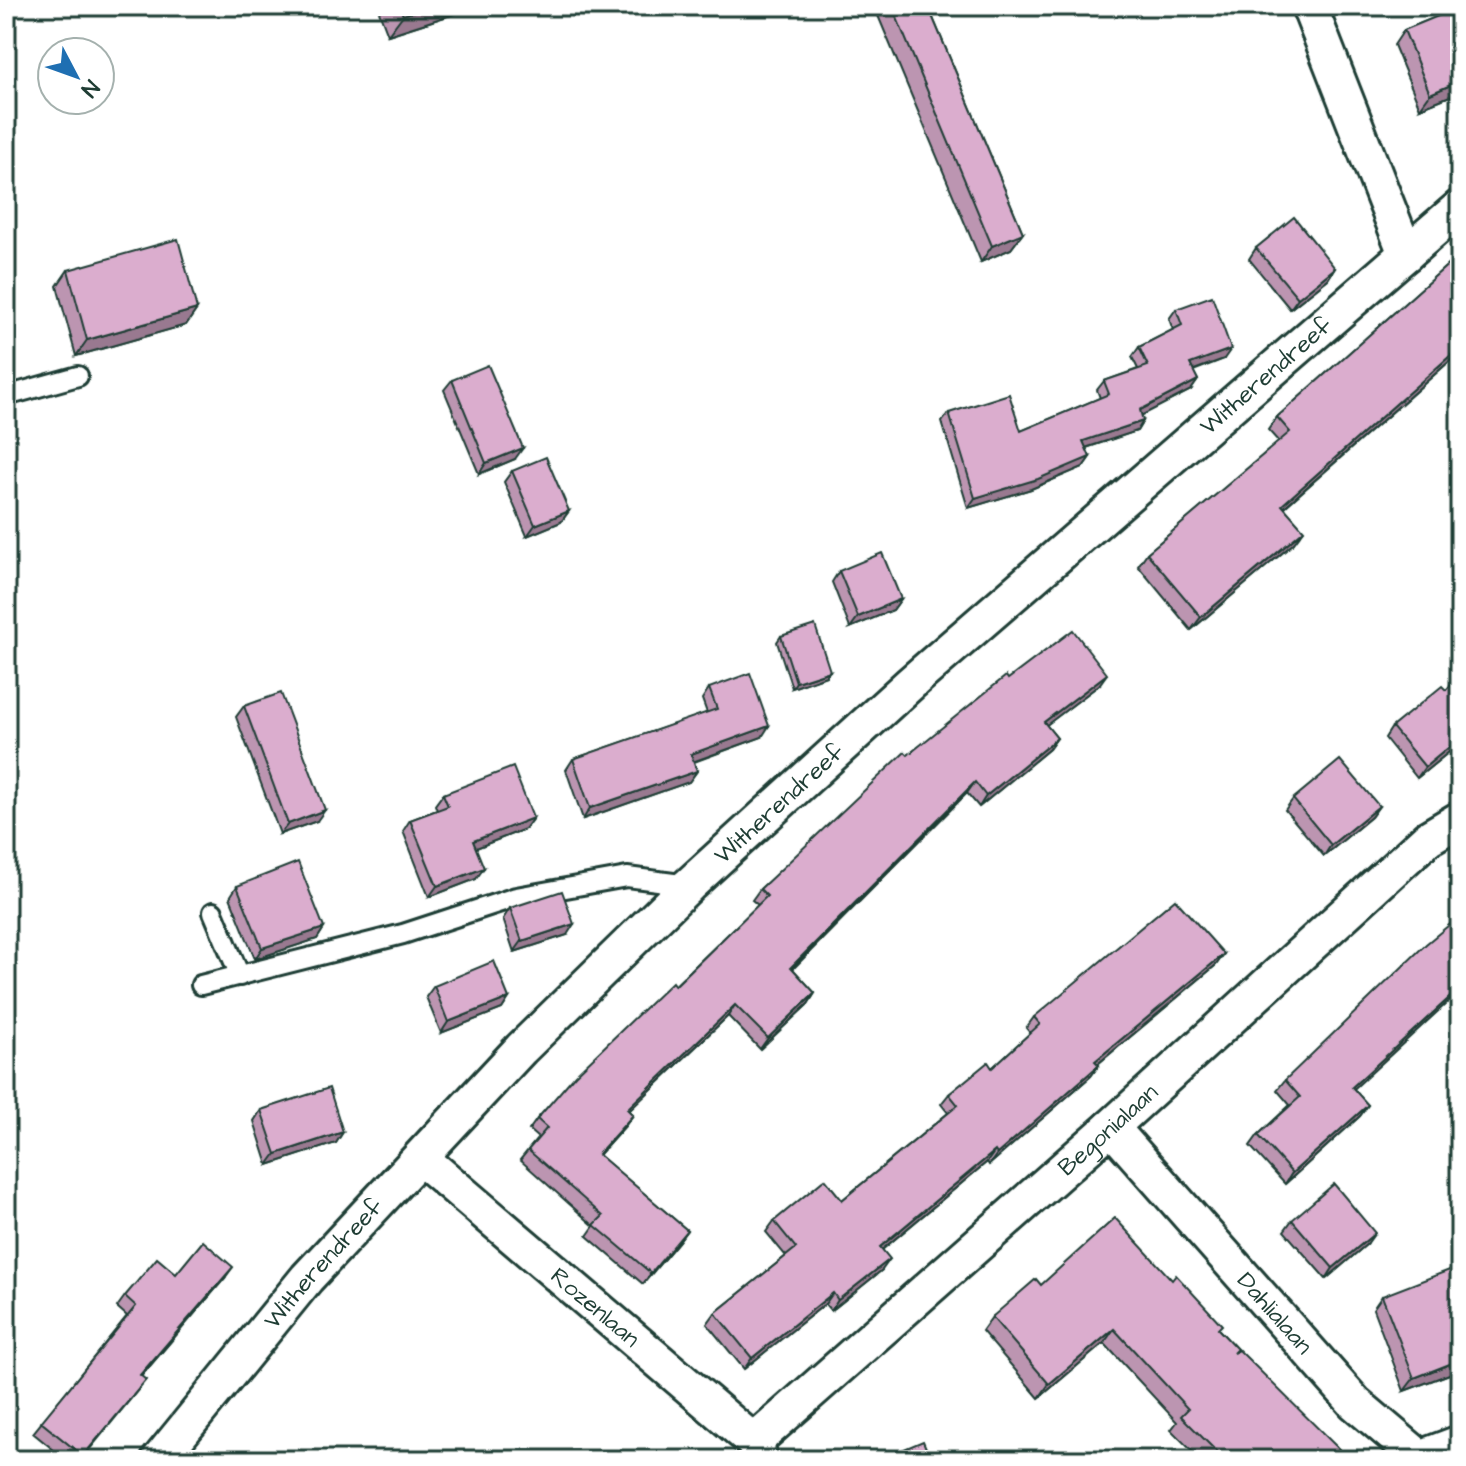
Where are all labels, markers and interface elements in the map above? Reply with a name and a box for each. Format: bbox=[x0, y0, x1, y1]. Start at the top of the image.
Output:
north arrow bbox=[36, 36, 116, 116]
text: N bbox=[74, 73, 106, 104]
street label: Witherendreef bbox=[1193, 309, 1340, 443]
street label: Witherendreef bbox=[707, 736, 852, 872]
street label: Begonialaan bbox=[1051, 1076, 1166, 1184]
street label: Witherendreef bbox=[256, 1191, 392, 1337]
street label: Rozenlaan bbox=[543, 1260, 647, 1356]
street label: Dahlialaan bbox=[1229, 1265, 1320, 1362]

